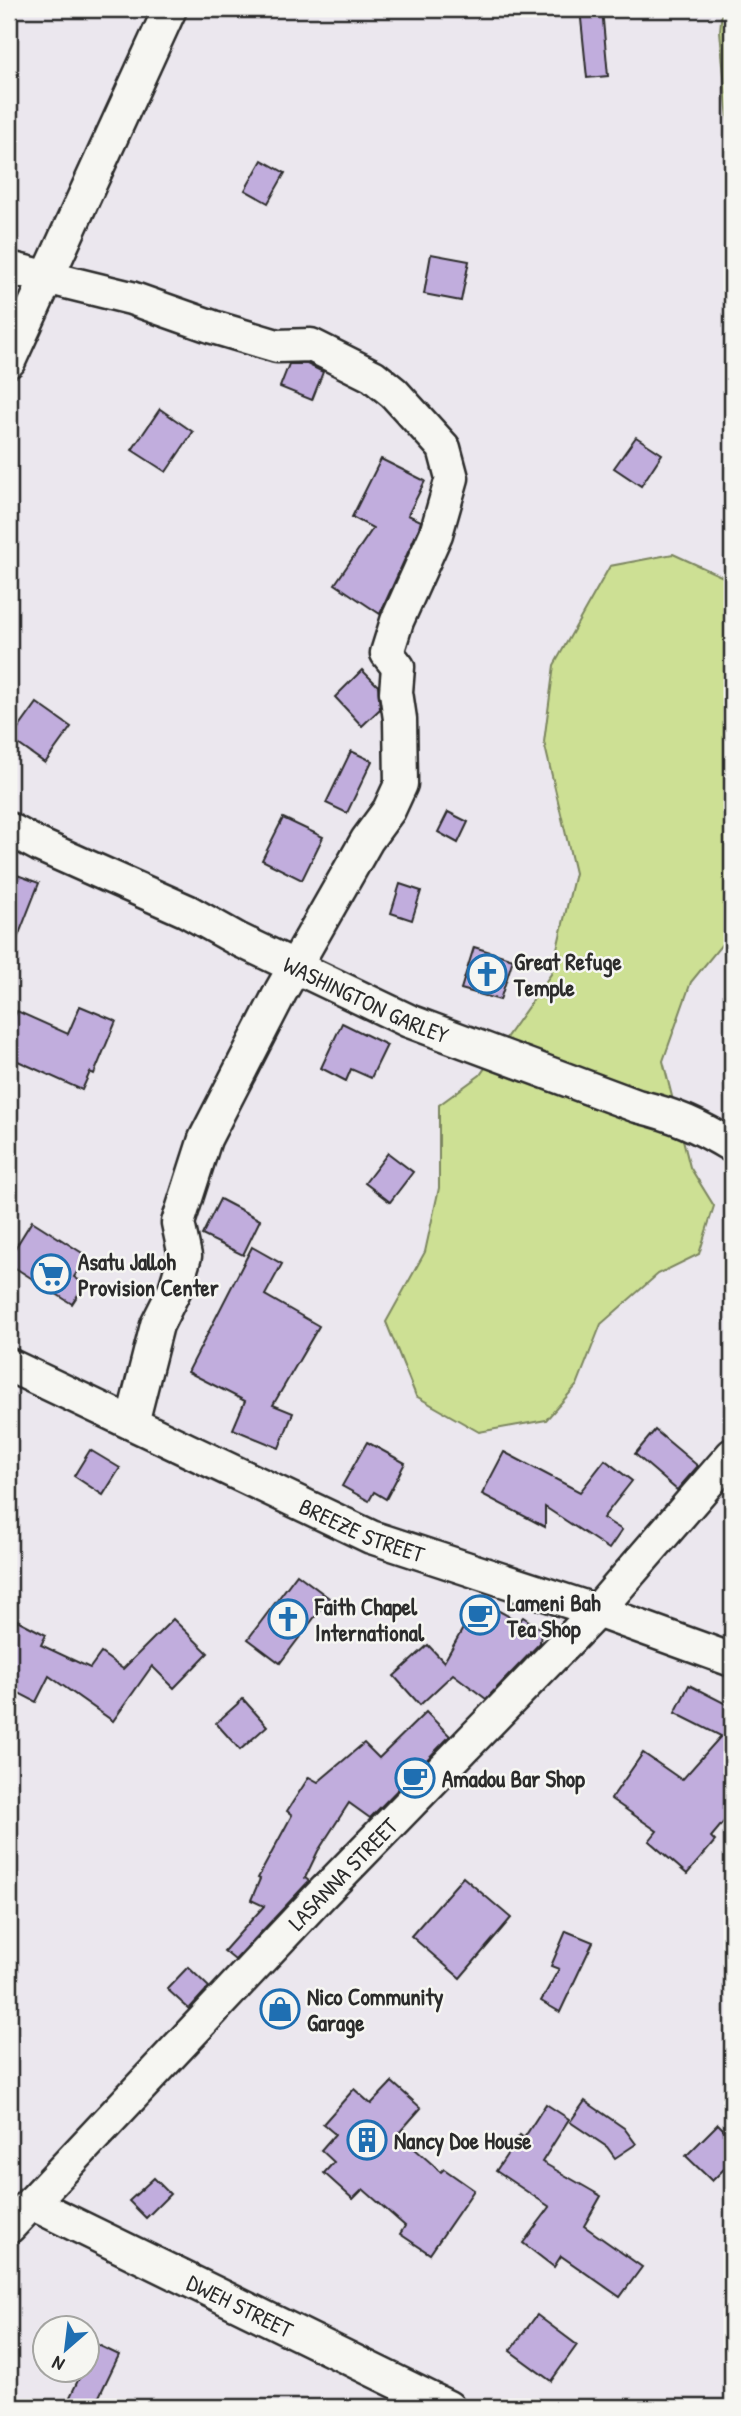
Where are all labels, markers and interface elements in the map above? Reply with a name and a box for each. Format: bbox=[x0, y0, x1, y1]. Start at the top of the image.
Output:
place label: Great Refuge Temple bbox=[513, 946, 623, 1004]
street label: WASHINGTON GARLEY bbox=[279, 948, 453, 1050]
church icon: Great Refuge Temple bbox=[466, 953, 508, 995]
place label: Asatu Jalloh Provision Center bbox=[78, 1246, 219, 1303]
supermarket icon: Asatu Jalloh Provision Center bbox=[30, 1253, 72, 1295]
street label: BREEZE STREET bbox=[295, 1490, 429, 1569]
place label: Lameni Bah Tea Shop bbox=[506, 1587, 601, 1645]
place label: Faith Chapel International bbox=[314, 1591, 425, 1648]
cafe icon: Lameni Bah Tea Shop bbox=[459, 1594, 501, 1636]
church icon: Faith Chapel International bbox=[267, 1598, 309, 1640]
cafe icon: Amadou Bar Shop bbox=[394, 1757, 436, 1799]
place label: Amadou Bar Shop bbox=[442, 1763, 585, 1795]
street label: LASANNA STREET bbox=[281, 1810, 404, 1936]
place label: Nico Community Garage bbox=[307, 1981, 444, 2039]
shop icon: Nico Community Garage bbox=[259, 1988, 301, 2030]
building icon: Nancy Doe House bbox=[346, 2119, 388, 2161]
place label: Nancy Doe House bbox=[394, 2125, 532, 2157]
street label: DWEH STREET bbox=[182, 2266, 299, 2345]
north arrow bbox=[32, 2314, 102, 2384]
text: N bbox=[47, 2350, 69, 2378]

